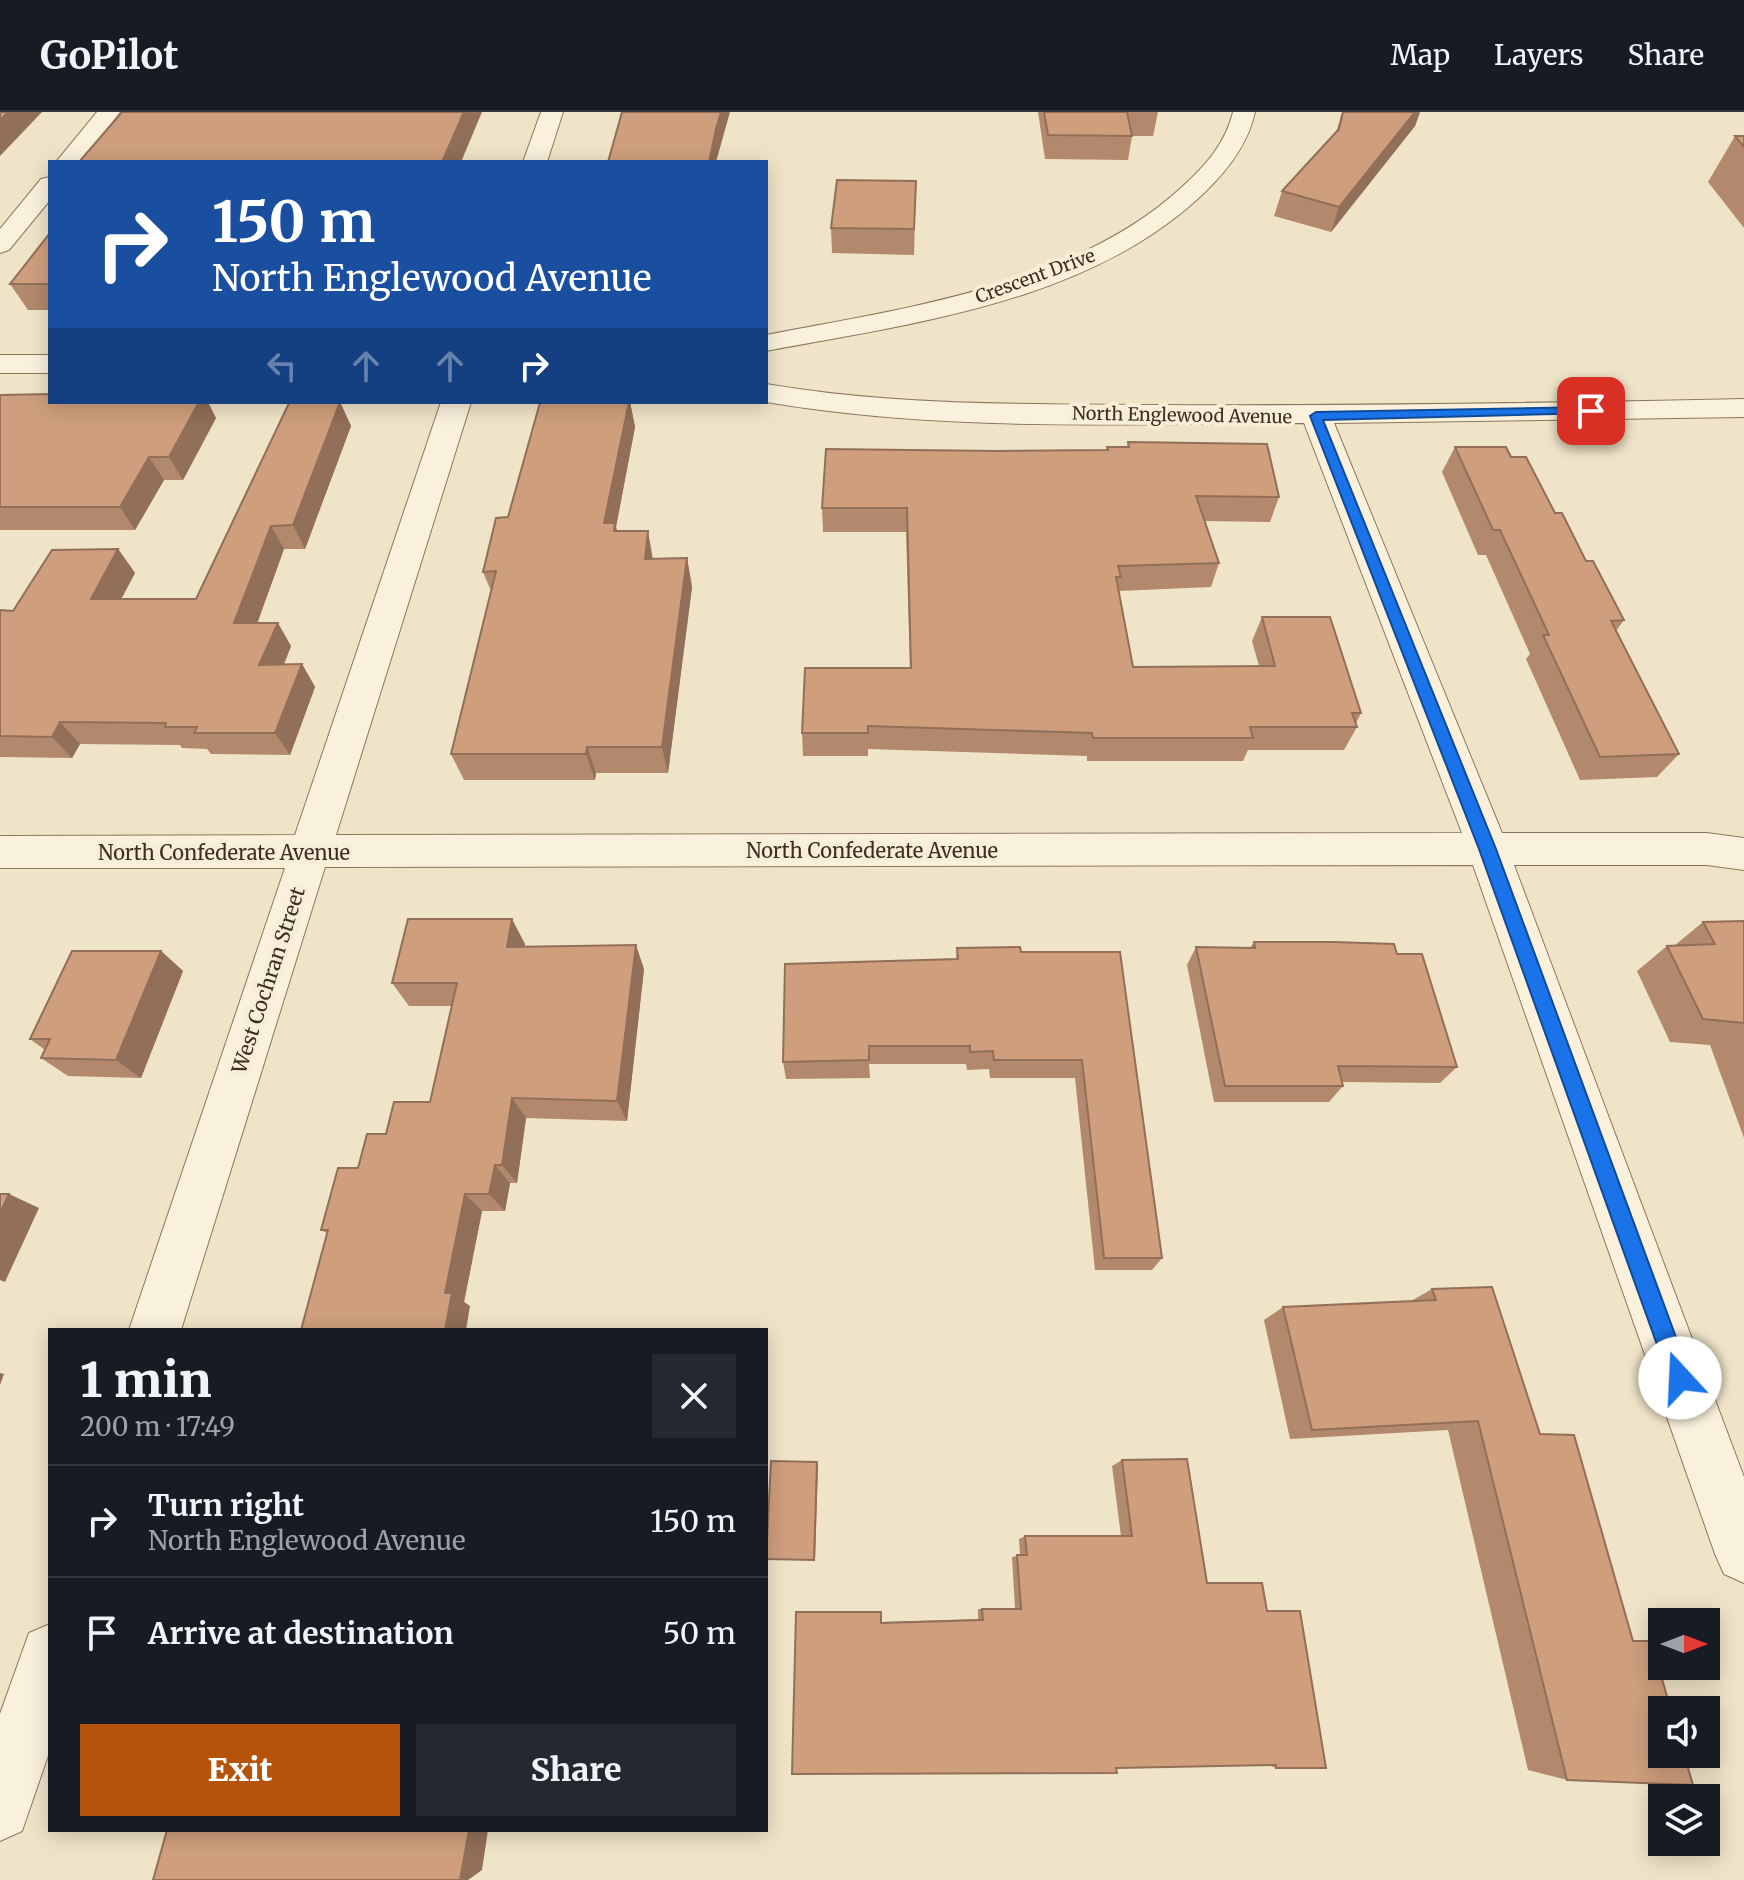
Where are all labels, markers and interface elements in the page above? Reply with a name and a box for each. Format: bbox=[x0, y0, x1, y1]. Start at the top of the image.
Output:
text: GoPilot bbox=[40, 32, 179, 79]
text: Map bbox=[1390, 37, 1450, 73]
text: Layers bbox=[1494, 37, 1583, 73]
text: Share bbox=[1627, 37, 1704, 73]
text: 150 m bbox=[212, 187, 375, 257]
icon: right bbox=[80, 192, 184, 296]
street label: Crescent Drive bbox=[972, 244, 1098, 308]
text: North Englewood Avenue bbox=[212, 256, 652, 301]
icon: left bbox=[260, 344, 304, 388]
icon: ahead bbox=[344, 344, 388, 388]
icon: ahead bbox=[428, 344, 472, 388]
icon: right bbox=[512, 344, 556, 388]
pin bbox=[1557, 377, 1625, 445]
icon: arrive bbox=[1569, 389, 1613, 433]
street label: North Englewood Avenue bbox=[1072, 402, 1292, 428]
street label: North Confederate Avenue bbox=[746, 838, 998, 863]
street label: North Confederate Avenue bbox=[98, 840, 350, 865]
street label: West Cochran Street bbox=[226, 883, 310, 1077]
position arrow bbox=[1638, 1336, 1722, 1420]
text: 1 min bbox=[80, 1350, 212, 1410]
button: close bbox=[652, 1354, 736, 1438]
text: 200 m · 17:49 bbox=[80, 1410, 235, 1443]
text: Turn right bbox=[148, 1486, 304, 1524]
icon: right bbox=[80, 1499, 124, 1543]
text: 150 m bbox=[650, 1502, 736, 1540]
text: North Englewood Avenue bbox=[148, 1524, 466, 1557]
north arrow bbox=[1648, 1608, 1720, 1680]
map controls bbox=[1648, 1608, 1720, 1856]
icon: arrive bbox=[80, 1611, 124, 1655]
text: Arrive at destination bbox=[148, 1614, 454, 1652]
text: 50 m bbox=[663, 1614, 736, 1652]
button: sound bbox=[1648, 1696, 1720, 1768]
button: Exit bbox=[80, 1724, 400, 1816]
button: Share bbox=[416, 1724, 736, 1816]
button: layers bbox=[1648, 1784, 1720, 1856]

